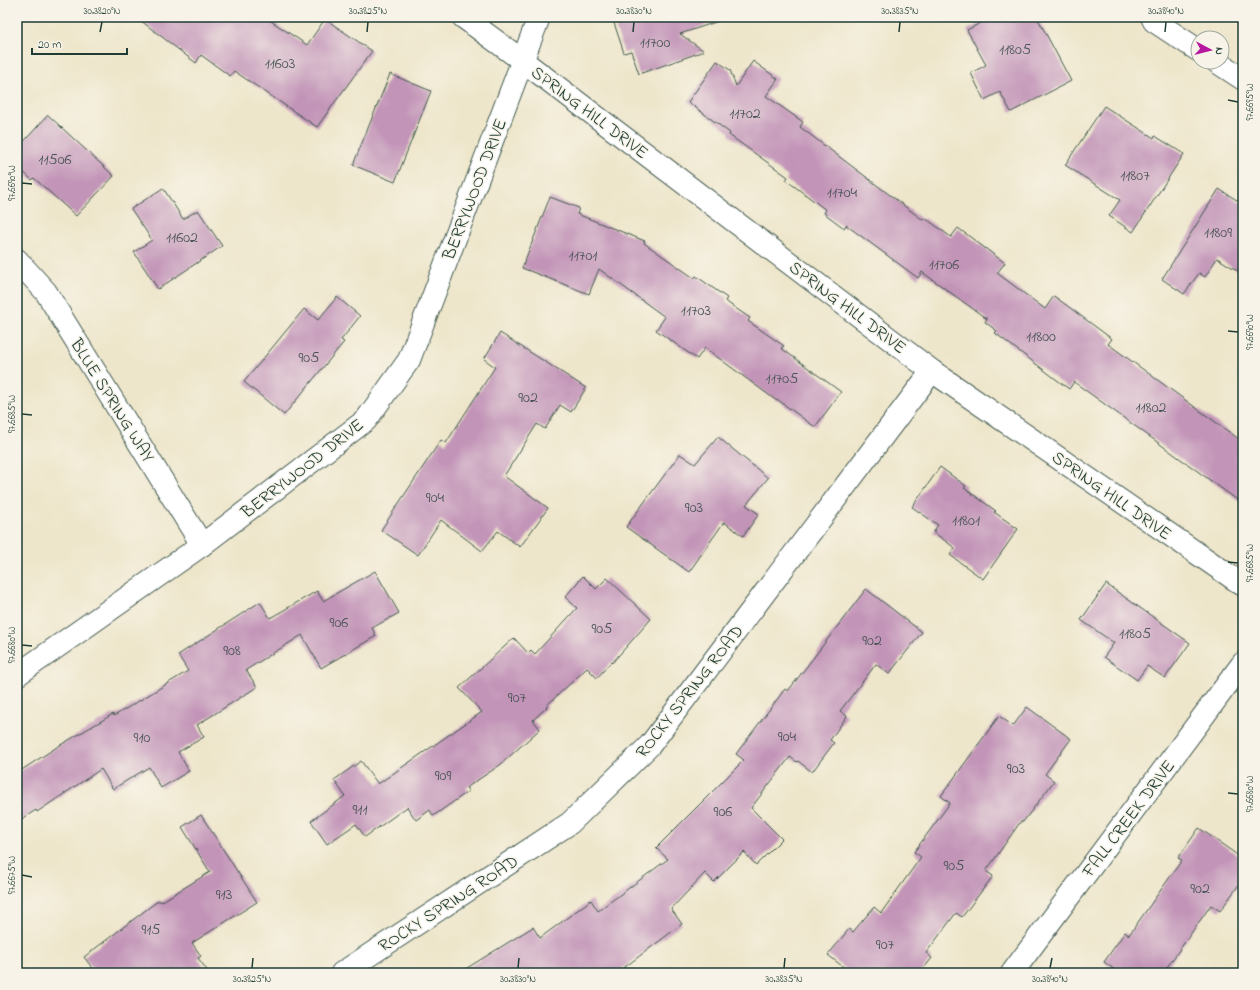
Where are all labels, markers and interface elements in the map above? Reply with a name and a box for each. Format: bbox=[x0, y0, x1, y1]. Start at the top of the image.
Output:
text: 30.3820°N bbox=[83, 4, 121, 19]
text: 30.3825°N bbox=[349, 4, 387, 19]
text: 30.3830°N bbox=[616, 4, 652, 19]
text: 30.3835°N bbox=[881, 4, 919, 19]
text: 30.3840°N bbox=[1148, 4, 1184, 19]
scale bar bbox=[32, 30, 127, 56]
north arrow bbox=[1190, 30, 1230, 70]
house number: 11700 bbox=[640, 31, 670, 55]
text: 20 m bbox=[38, 36, 61, 54]
house number: 11805 bbox=[999, 38, 1031, 62]
text: N bbox=[1211, 46, 1227, 56]
house number: 11603 bbox=[265, 52, 295, 76]
street label: SPRING HILL DRIVE bbox=[525, 61, 653, 167]
text: 97.6695°W bbox=[1243, 83, 1258, 121]
house number: 11702 bbox=[729, 102, 761, 126]
street label: BERRYWOOD DRIVE bbox=[437, 115, 515, 265]
house number: 11506 bbox=[38, 148, 72, 172]
house number: 11807 bbox=[1120, 164, 1150, 188]
text: 97.6690°W bbox=[5, 165, 20, 201]
house number: 11704 bbox=[827, 181, 858, 205]
house number: 11809 bbox=[1204, 221, 1232, 245]
house number: 11602 bbox=[166, 226, 198, 250]
house number: 11701 bbox=[569, 244, 597, 268]
house number: 11706 bbox=[929, 253, 959, 277]
street label: SPRING HILL DRIVE bbox=[783, 256, 911, 362]
house number: 11703 bbox=[681, 299, 711, 323]
text: 97.6690°W bbox=[1243, 314, 1258, 350]
house number: 11800 bbox=[1026, 325, 1056, 349]
street label: BLUE SPRING WAY bbox=[62, 333, 160, 469]
house number: 905 bbox=[299, 346, 319, 370]
house number: 11705 bbox=[766, 367, 798, 391]
house number: 902 bbox=[518, 386, 538, 410]
text: 97.6685°W bbox=[5, 395, 20, 433]
house number: 11802 bbox=[1135, 396, 1167, 420]
street label: BERRYWOOD DRIVE bbox=[235, 413, 370, 527]
street label: SPRING HILL DRIVE bbox=[1046, 445, 1176, 548]
house number: 904 bbox=[426, 486, 445, 510]
house number: 903 bbox=[685, 496, 703, 520]
house number: 11801 bbox=[952, 509, 980, 533]
text: 97.6685°W bbox=[1243, 544, 1258, 582]
house number: 906 bbox=[330, 611, 348, 635]
house number: 905 bbox=[592, 617, 612, 641]
street label: ROCKY SPRING ROAD bbox=[630, 620, 751, 764]
house number: 11805 bbox=[1119, 622, 1151, 646]
text: 97.6680°W bbox=[5, 627, 20, 663]
house number: 902 bbox=[862, 629, 882, 653]
house number: 908 bbox=[223, 639, 241, 663]
house number: 907 bbox=[508, 686, 527, 710]
house number: 904 bbox=[778, 725, 797, 749]
house number: 910 bbox=[134, 726, 150, 750]
street label: FALL CREEK DRIVE bbox=[1076, 755, 1183, 884]
house number: 903 bbox=[1007, 757, 1025, 781]
house number: 909 bbox=[435, 764, 451, 788]
text: 97.6680°W bbox=[1243, 776, 1258, 812]
house number: 911 bbox=[353, 798, 368, 822]
house number: 906 bbox=[714, 800, 732, 824]
street label: ROCKY SPRING ROAD bbox=[374, 849, 524, 960]
house number: 905 bbox=[944, 854, 964, 878]
text: 97.6675°W bbox=[5, 856, 20, 894]
house number: 902 bbox=[1190, 877, 1210, 901]
house number: 913 bbox=[216, 883, 232, 907]
house number: 915 bbox=[141, 918, 161, 942]
house number: 907 bbox=[876, 933, 895, 957]
text: 30.3825°N bbox=[233, 972, 271, 987]
text: 30.3830°N bbox=[500, 972, 536, 987]
text: 30.3835°N bbox=[765, 972, 803, 987]
text: 30.3840°N bbox=[1032, 972, 1068, 987]

